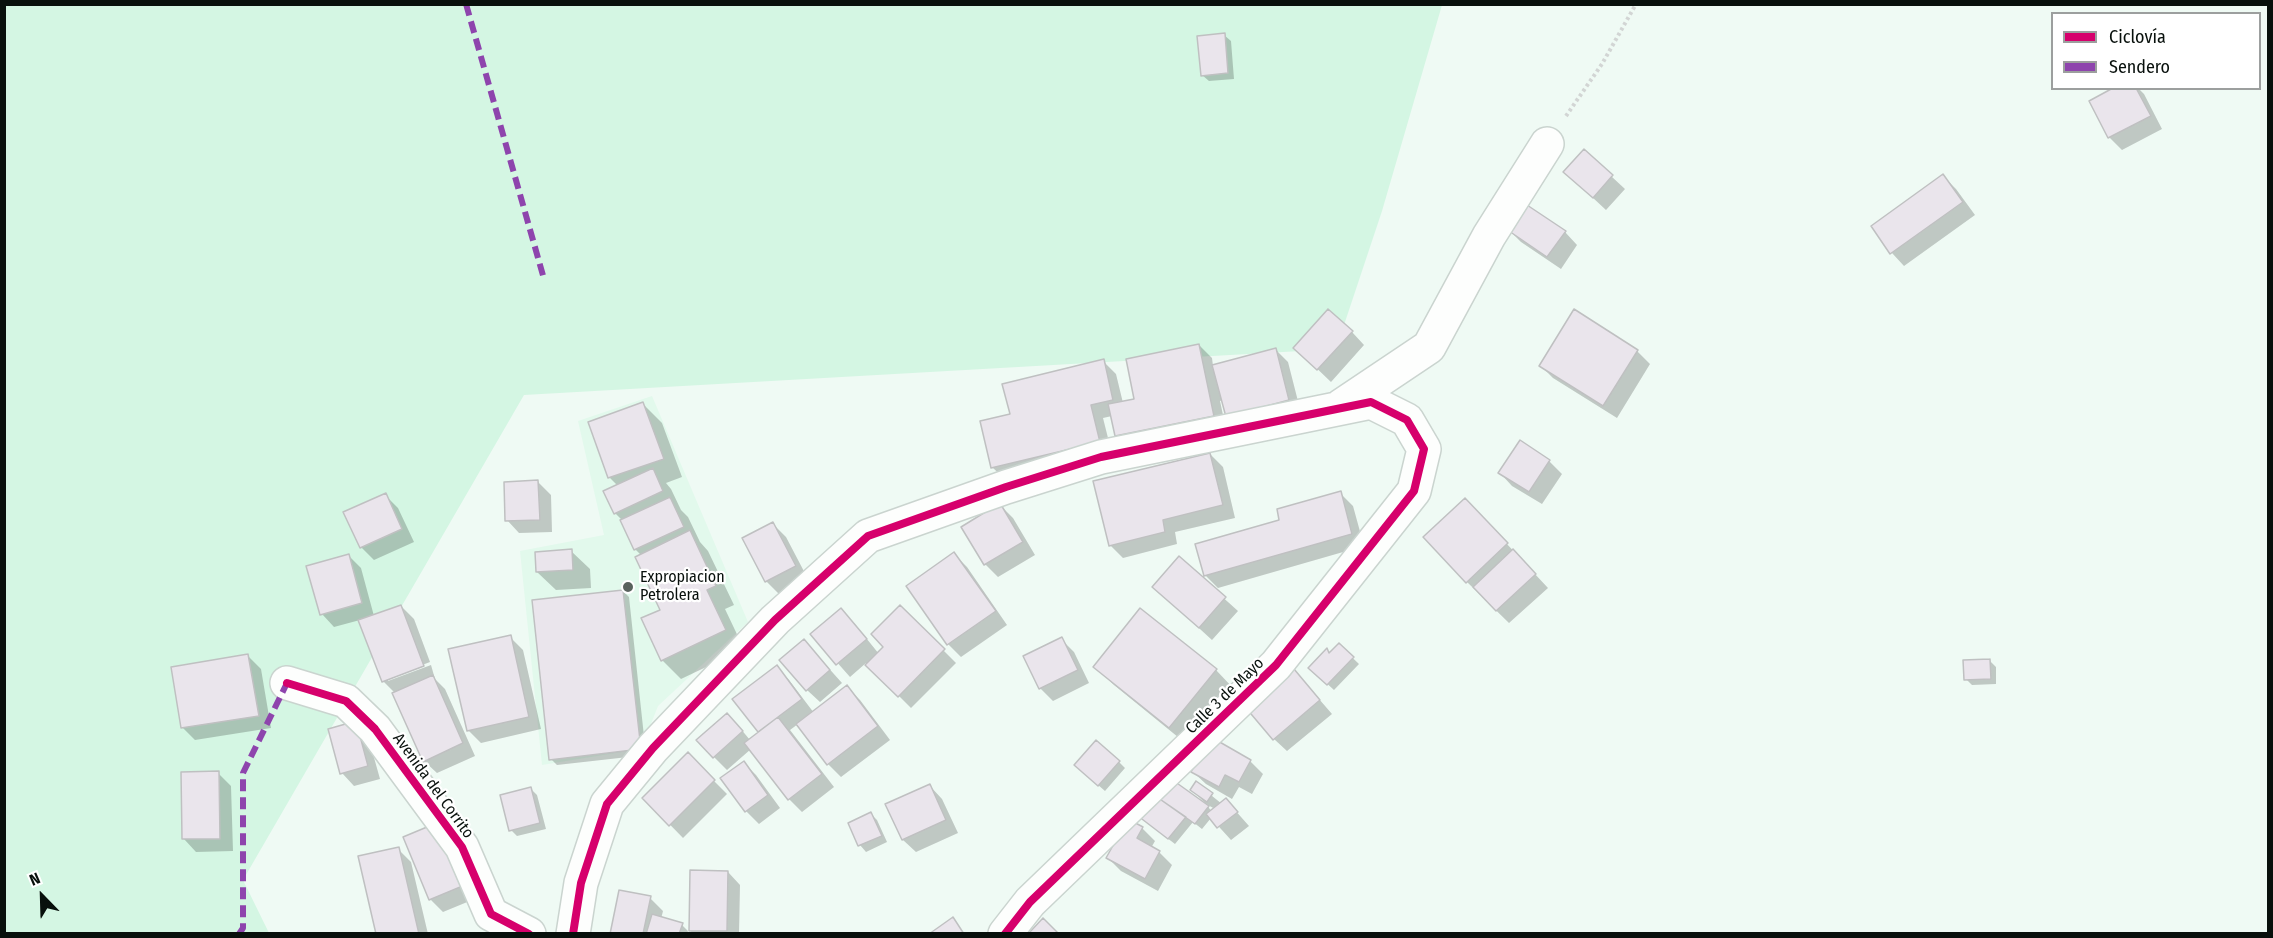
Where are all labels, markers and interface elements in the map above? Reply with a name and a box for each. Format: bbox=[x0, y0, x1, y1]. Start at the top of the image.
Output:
legend bbox=[2051, 12, 2261, 90]
text: Ciclovía bbox=[2109, 26, 2166, 48]
text: Sendero bbox=[2109, 56, 2170, 78]
place label: Expropiacion Petrolera bbox=[640, 568, 725, 606]
marker: Expropiacion Petrolera bbox=[621, 580, 635, 594]
street label: Calle 3 de Mayo bbox=[1182, 654, 1268, 738]
street label: Avenida del Corrito bbox=[388, 730, 478, 842]
north arrow bbox=[12, 866, 72, 926]
text: N bbox=[27, 868, 43, 890]

